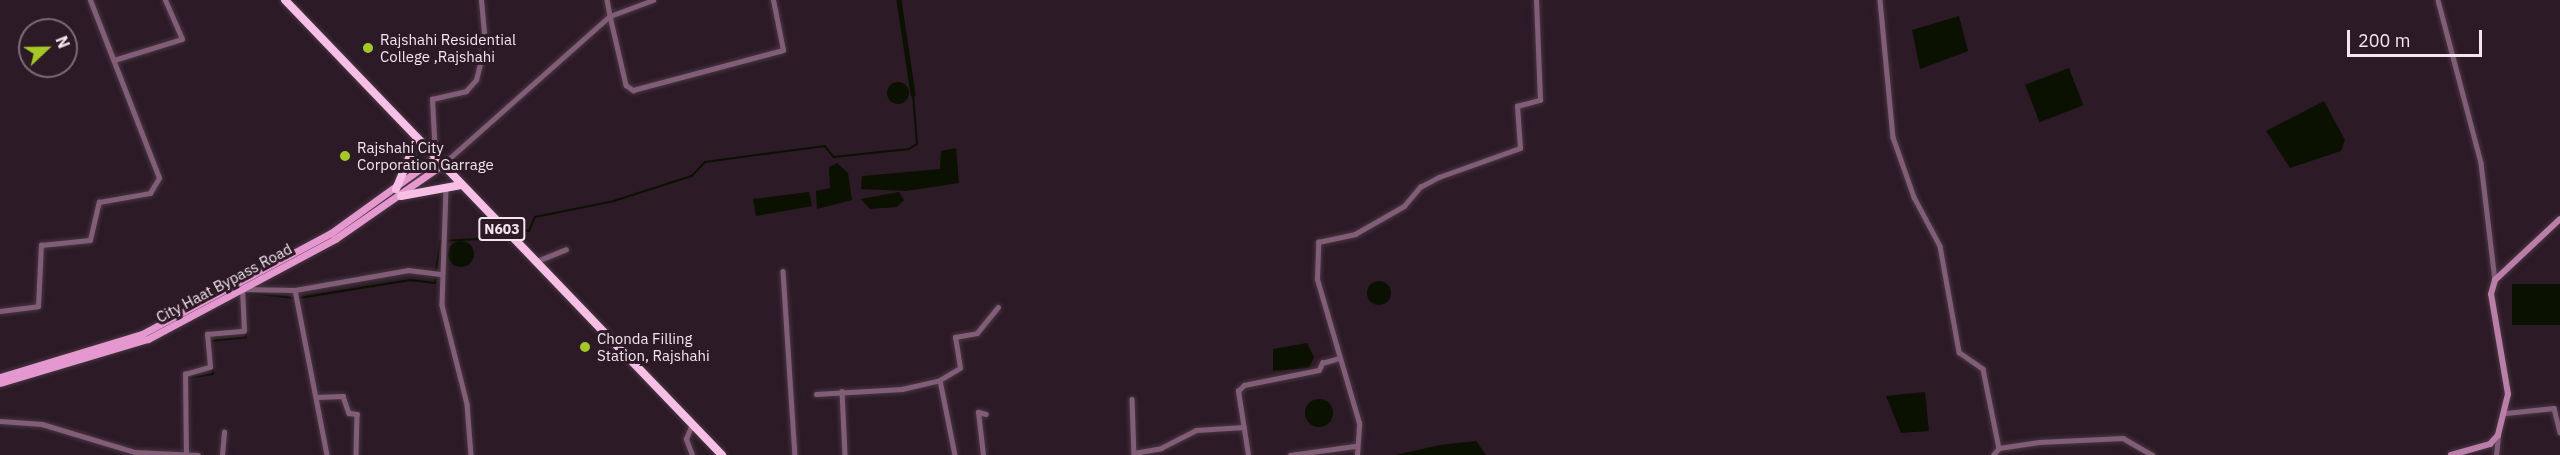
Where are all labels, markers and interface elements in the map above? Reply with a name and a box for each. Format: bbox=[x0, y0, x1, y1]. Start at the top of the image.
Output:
north arrow bbox=[18, 18, 78, 78]
scale bar bbox=[2350, 18, 2485, 56]
text: 200 m bbox=[2358, 29, 2410, 52]
place label: Rajshahi Residential College ,Rajshahi bbox=[380, 30, 516, 65]
text: N bbox=[51, 33, 74, 51]
marker: Rajshahi Residential College ,Rajshahi bbox=[361, 41, 375, 55]
place label: Rajshahi City Corporation Garrage bbox=[357, 138, 494, 173]
marker: Rajshahi City Corporation Garrage bbox=[338, 149, 352, 163]
road number: N603 bbox=[478, 218, 526, 240]
street label: City Haat Bypass Road bbox=[153, 240, 295, 326]
place label: Chonda Filling Station, Rajshahi bbox=[597, 329, 710, 364]
marker: Chonda Filling Station, Rajshahi bbox=[578, 340, 592, 354]

